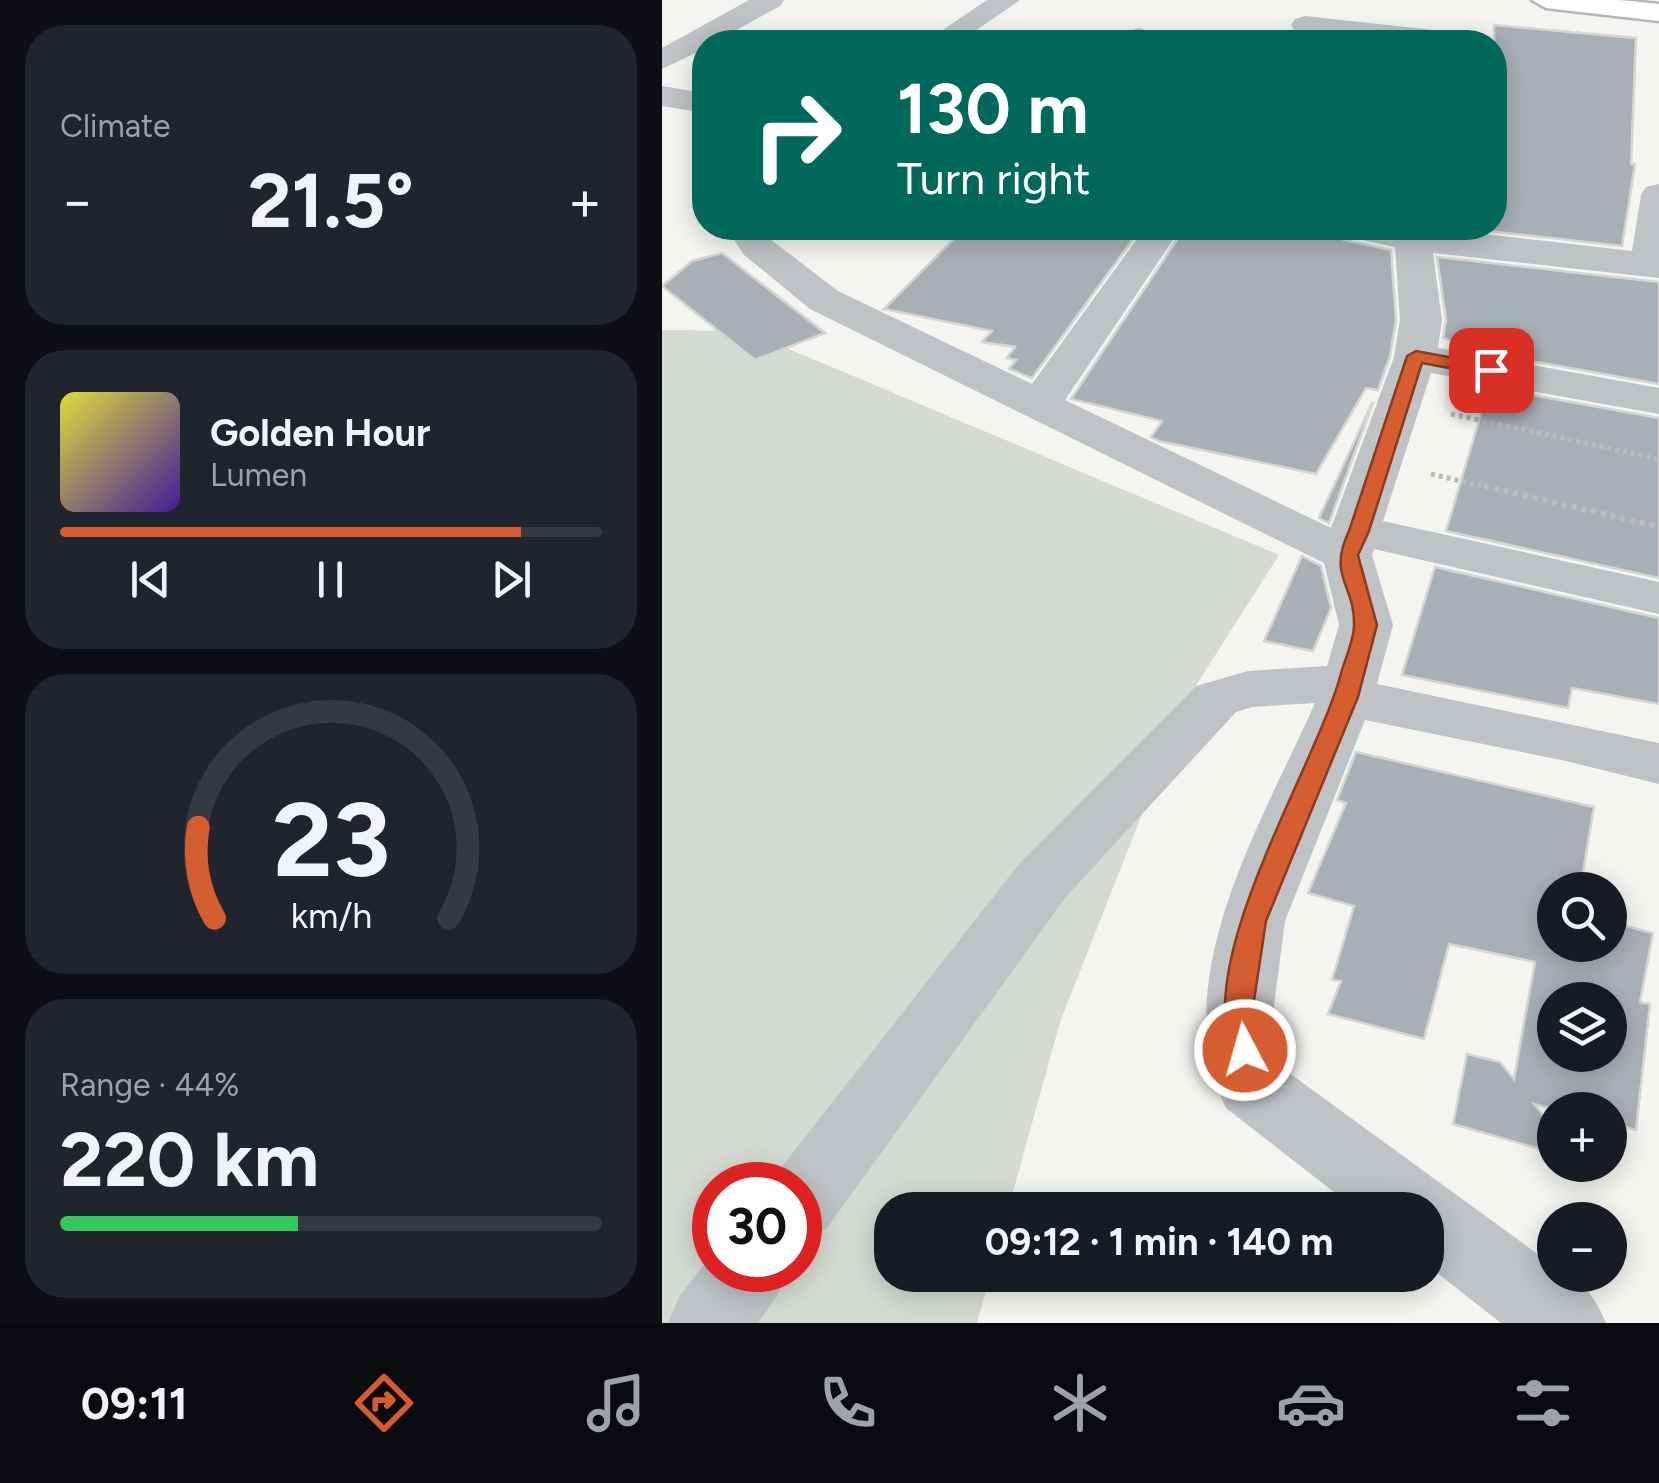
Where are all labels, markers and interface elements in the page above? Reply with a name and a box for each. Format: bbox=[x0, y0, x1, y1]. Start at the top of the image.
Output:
text: 130 m bbox=[897, 66, 1089, 151]
icon: right bbox=[732, 70, 862, 200]
text: Climate bbox=[60, 107, 171, 145]
text: Turn right bbox=[897, 151, 1090, 205]
text: 21.5° bbox=[248, 156, 414, 246]
text: − bbox=[60, 168, 94, 234]
text: + bbox=[568, 168, 602, 234]
pin bbox=[1449, 328, 1534, 413]
icon: arrive bbox=[1464, 343, 1519, 398]
text: Golden Hour bbox=[210, 410, 431, 456]
text: Lumen bbox=[210, 456, 307, 494]
icon: previous bbox=[123, 552, 178, 607]
icon: pause bbox=[303, 552, 358, 607]
icon: next bbox=[484, 552, 539, 607]
text: 23 bbox=[272, 777, 390, 902]
map controls bbox=[1537, 872, 1627, 1292]
button: search bbox=[1537, 872, 1627, 962]
text: km/h bbox=[290, 894, 372, 937]
button: layers bbox=[1537, 982, 1627, 1072]
position arrow bbox=[1193, 998, 1297, 1102]
text: Range · 44% bbox=[60, 1066, 239, 1104]
button: + bbox=[1537, 1092, 1627, 1182]
text: 220 km bbox=[60, 1115, 319, 1205]
speed limit sign: 30 bbox=[692, 1162, 822, 1292]
button: − bbox=[1537, 1202, 1627, 1292]
text: 09:12 · 1 min · 140 m bbox=[985, 1219, 1333, 1265]
icon: directions bbox=[349, 1368, 419, 1438]
icon: music bbox=[581, 1368, 651, 1438]
icon: phone bbox=[813, 1368, 883, 1438]
icon: climate bbox=[1045, 1368, 1115, 1438]
icon: car bbox=[1276, 1368, 1346, 1438]
icon: filters bbox=[1508, 1368, 1578, 1438]
text: 09:11 bbox=[81, 1376, 188, 1430]

